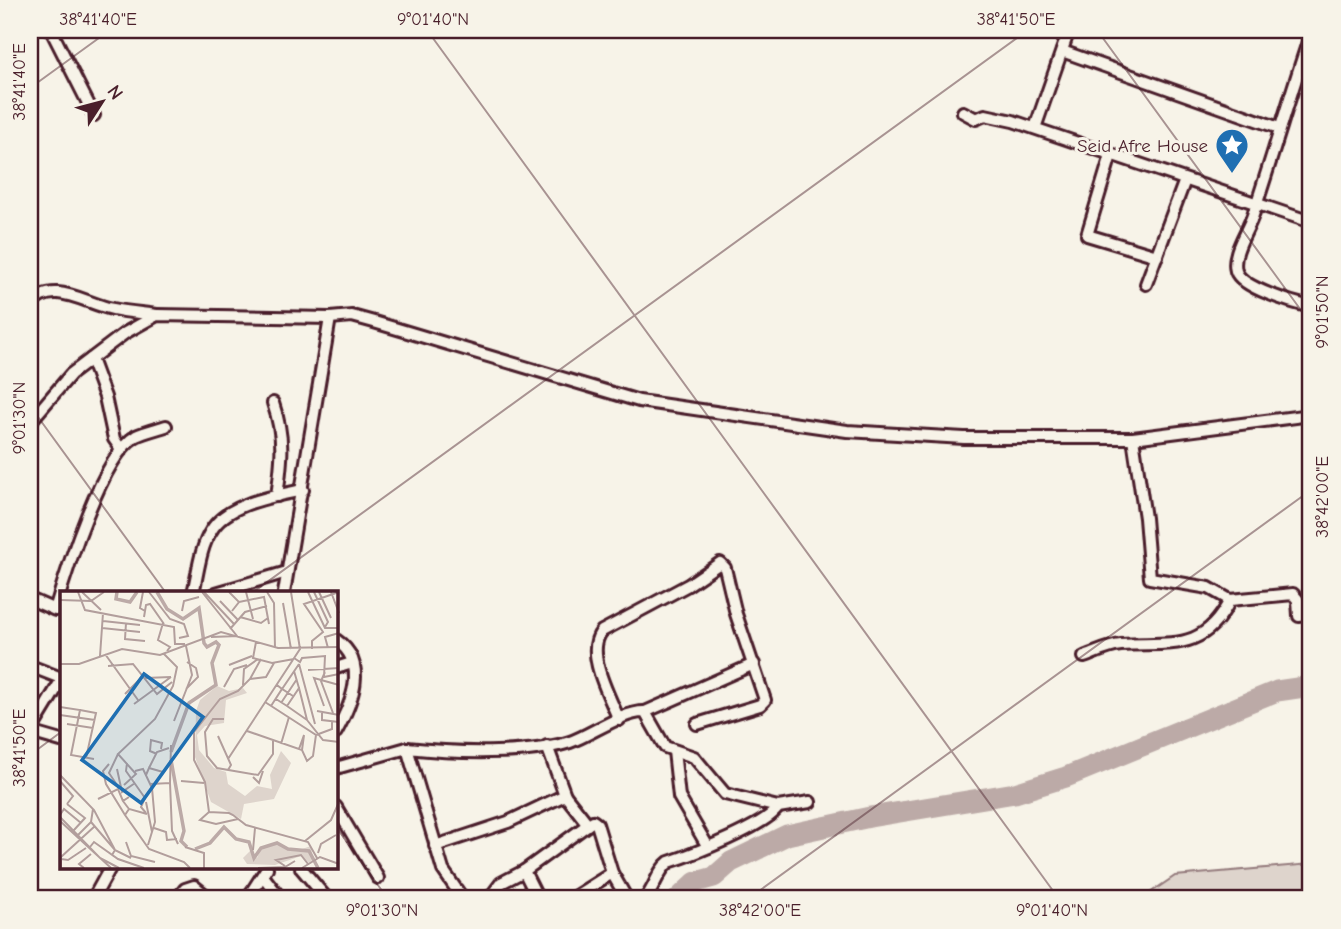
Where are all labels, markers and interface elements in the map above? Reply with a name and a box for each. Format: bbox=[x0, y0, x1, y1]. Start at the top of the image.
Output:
text: 38°41'40"E bbox=[59, 9, 137, 30]
text: 9°01'40"N bbox=[397, 9, 469, 30]
text: 38°41'50"E bbox=[977, 9, 1056, 30]
text: 38°41'40"E bbox=[9, 43, 30, 121]
north arrow bbox=[66, 66, 136, 136]
text: N bbox=[102, 81, 127, 104]
place icon: Seid Afre House bbox=[1213, 126, 1251, 175]
place label: Seid Afre House bbox=[1077, 135, 1208, 157]
text: 9°01'50"N bbox=[1312, 275, 1333, 349]
text: 9°01'30"N bbox=[9, 382, 30, 454]
text: 38°42'00"E bbox=[1312, 456, 1333, 538]
inset map bbox=[60, 591, 338, 870]
text: 38°41'50"E bbox=[9, 708, 30, 787]
text: 9°01'30"N bbox=[346, 900, 418, 921]
text: 38°42'00"E bbox=[719, 900, 801, 921]
text: 9°01'40"N bbox=[1016, 900, 1088, 921]

